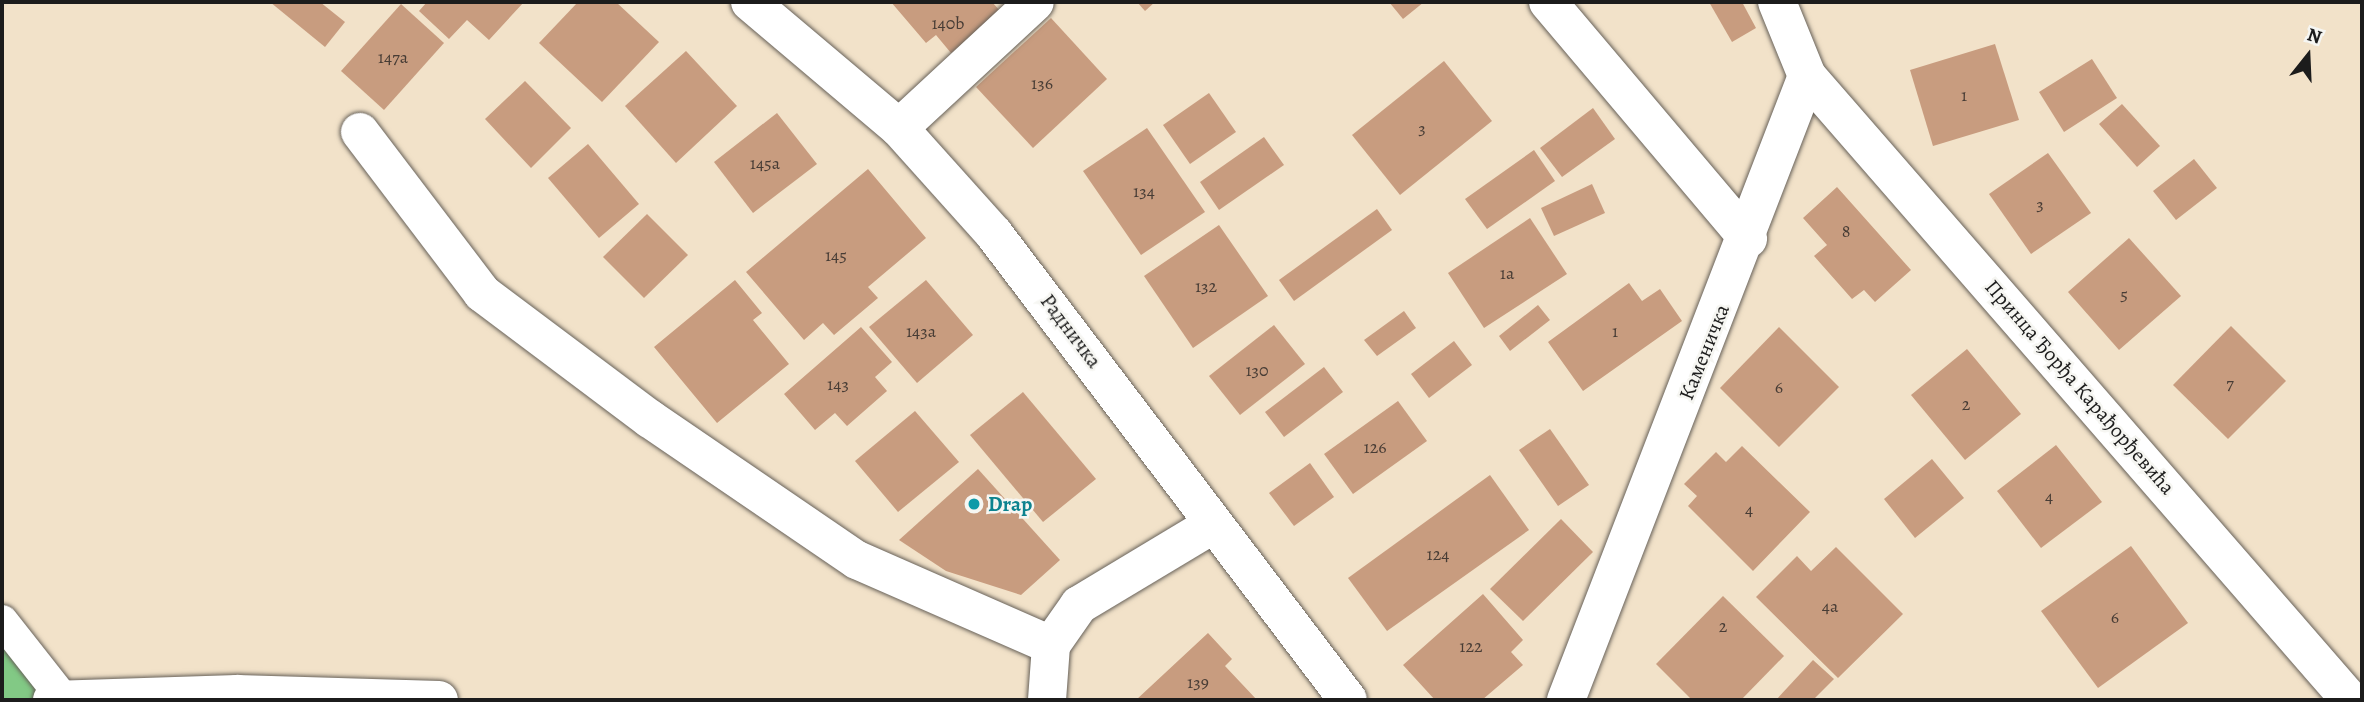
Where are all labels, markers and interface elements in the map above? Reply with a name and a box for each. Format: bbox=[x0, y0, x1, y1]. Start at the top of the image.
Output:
house number: 140b bbox=[931, 12, 965, 34]
north arrow bbox=[2273, 21, 2343, 91]
text: N bbox=[2304, 22, 2325, 51]
house number: 147a bbox=[378, 46, 408, 68]
house number: 136 bbox=[1031, 72, 1053, 94]
house number: 1 bbox=[1961, 84, 1967, 106]
house number: 3 bbox=[1418, 117, 1426, 139]
house number: 145a bbox=[750, 152, 780, 174]
house number: 134 bbox=[1133, 180, 1155, 202]
house number: 3 bbox=[2036, 193, 2044, 215]
house number: 8 bbox=[1842, 220, 1850, 242]
house number: 145 bbox=[825, 244, 847, 266]
house number: 1a bbox=[1500, 262, 1514, 284]
street label: Принца Ђорђа Карађорђевића bbox=[1980, 274, 2180, 500]
house number: 132 bbox=[1195, 275, 1217, 297]
house number: 5 bbox=[2120, 283, 2128, 305]
street label: Радничка bbox=[1035, 289, 1107, 373]
street label: Каменичка bbox=[1673, 300, 1735, 404]
house number: 143a bbox=[906, 320, 936, 342]
house number: 1 bbox=[1612, 320, 1618, 342]
house number: 130 bbox=[1245, 359, 1269, 381]
house number: 7 bbox=[2226, 372, 2234, 394]
house number: 143 bbox=[827, 373, 849, 395]
house number: 6 bbox=[1775, 376, 1783, 398]
house number: 2 bbox=[1962, 393, 1970, 415]
house number: 126 bbox=[1363, 436, 1387, 458]
house number: 4 bbox=[2045, 485, 2053, 507]
place label: Drap bbox=[988, 491, 1032, 517]
marker: Drap bbox=[966, 496, 982, 512]
house number: 4 bbox=[1745, 498, 1753, 520]
house number: 124 bbox=[1427, 543, 1449, 565]
house number: 4a bbox=[1822, 595, 1838, 617]
house number: 6 bbox=[2111, 606, 2119, 628]
house number: 2 bbox=[1719, 615, 1727, 637]
house number: 122 bbox=[1459, 635, 1483, 657]
house number: 139 bbox=[1187, 671, 1209, 693]

